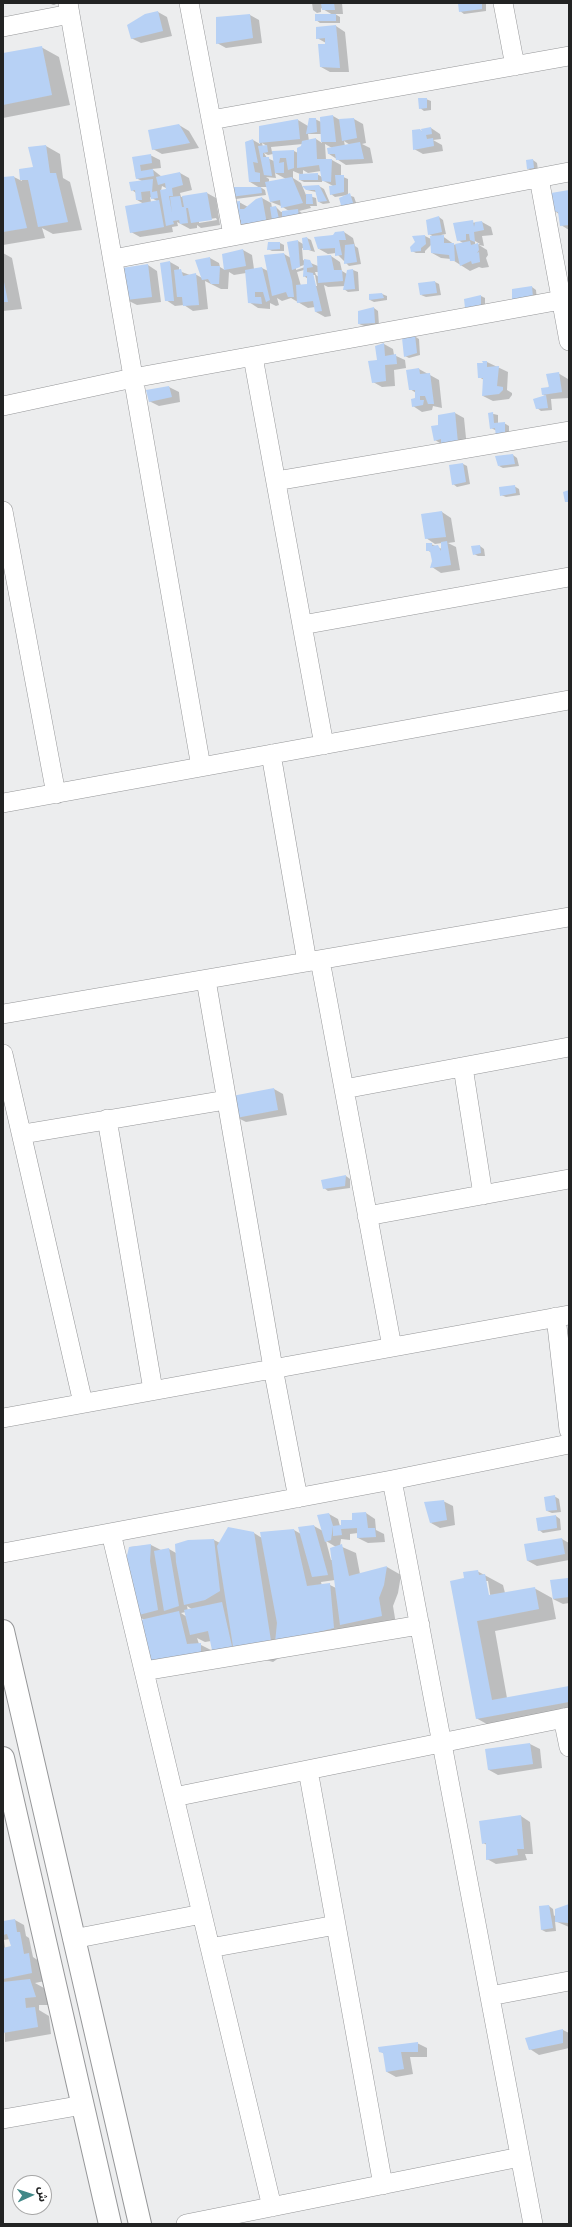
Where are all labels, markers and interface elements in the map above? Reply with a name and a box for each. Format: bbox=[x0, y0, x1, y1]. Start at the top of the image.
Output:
north arrow bbox=[12, 2175, 52, 2215]
text: ش bbox=[37, 2187, 50, 2202]

